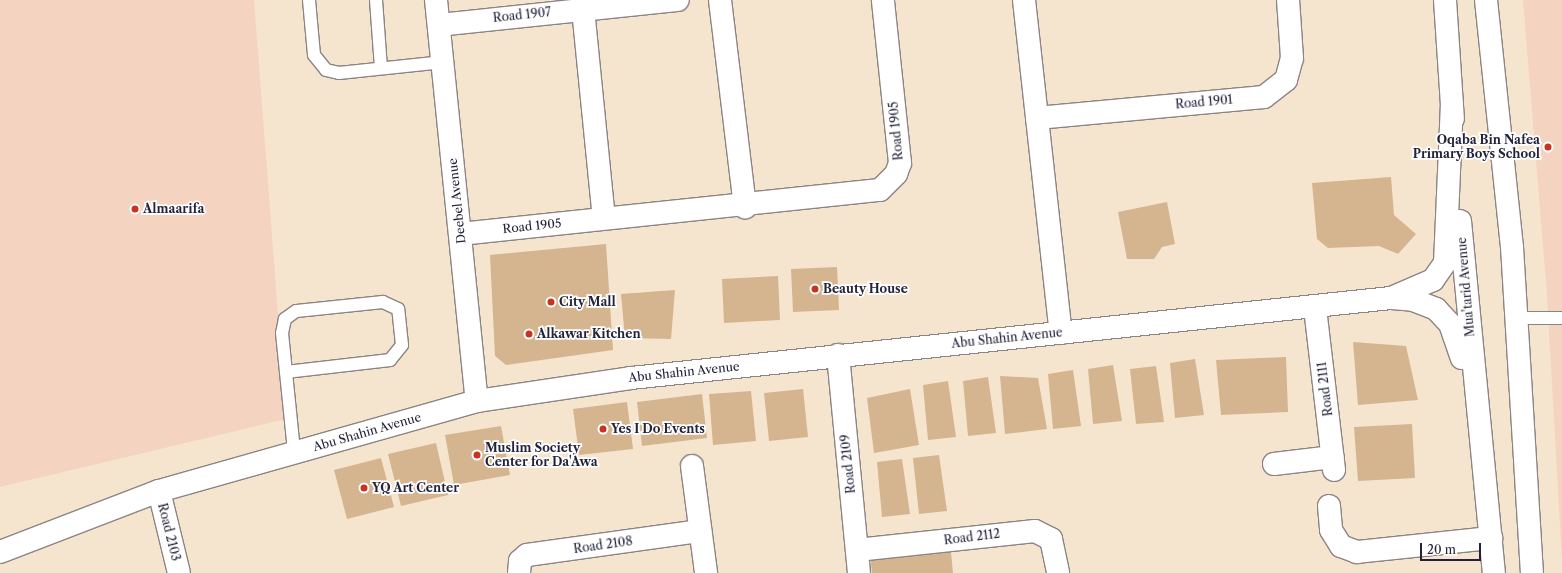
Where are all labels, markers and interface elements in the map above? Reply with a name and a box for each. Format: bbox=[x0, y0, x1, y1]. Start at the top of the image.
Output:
street label: Road 1907 bbox=[492, 5, 552, 25]
street label: Road 1901 bbox=[1175, 92, 1233, 112]
street label: Road 1905 bbox=[886, 101, 906, 161]
place label: Oqaba Bin Nafea Primary Boys School bbox=[1412, 133, 1540, 161]
marker: Oqaba Bin Nafea Primary Boys School bbox=[1543, 142, 1553, 152]
street label: Deebel Avenue bbox=[445, 157, 469, 245]
place label: Almaarifa bbox=[143, 202, 204, 216]
marker: Almaarifa bbox=[130, 204, 140, 214]
street label: Road 1905 bbox=[502, 216, 562, 236]
street label: Mua'tarid Avenue bbox=[1454, 236, 1478, 338]
place label: Beauty House bbox=[823, 282, 908, 296]
marker: Beauty House bbox=[810, 284, 820, 294]
place label: City Mall bbox=[559, 295, 616, 309]
marker: City Mall bbox=[546, 297, 556, 307]
street label: Abu Shahin Avenue bbox=[950, 325, 1064, 351]
place label: Alkawar Kitchen bbox=[537, 327, 641, 341]
marker: Alkawar Kitchen bbox=[524, 329, 534, 339]
street label: Abu Shahin Avenue bbox=[627, 359, 741, 385]
street label: Road 2111 bbox=[1315, 361, 1335, 417]
street label: Abu Shahin Avenue bbox=[311, 410, 423, 454]
place label: Yes I Do Events bbox=[611, 422, 705, 436]
marker: Yes I Do Events bbox=[598, 424, 608, 434]
street label: Road 2109 bbox=[838, 434, 858, 494]
place label: Muslim Society Center for Da'Awa bbox=[485, 441, 598, 469]
marker: Muslim Society Center for Da'Awa bbox=[472, 450, 482, 460]
place label: YQ Art Center bbox=[372, 481, 460, 495]
marker: YQ Art Center bbox=[359, 483, 369, 493]
street label: Road 2103 bbox=[155, 502, 183, 562]
street label: Road 2112 bbox=[943, 526, 1001, 548]
street label: Road 2108 bbox=[573, 534, 633, 556]
scale bar bbox=[1422, 535, 1483, 561]
text: 20 m bbox=[1427, 542, 1456, 557]

